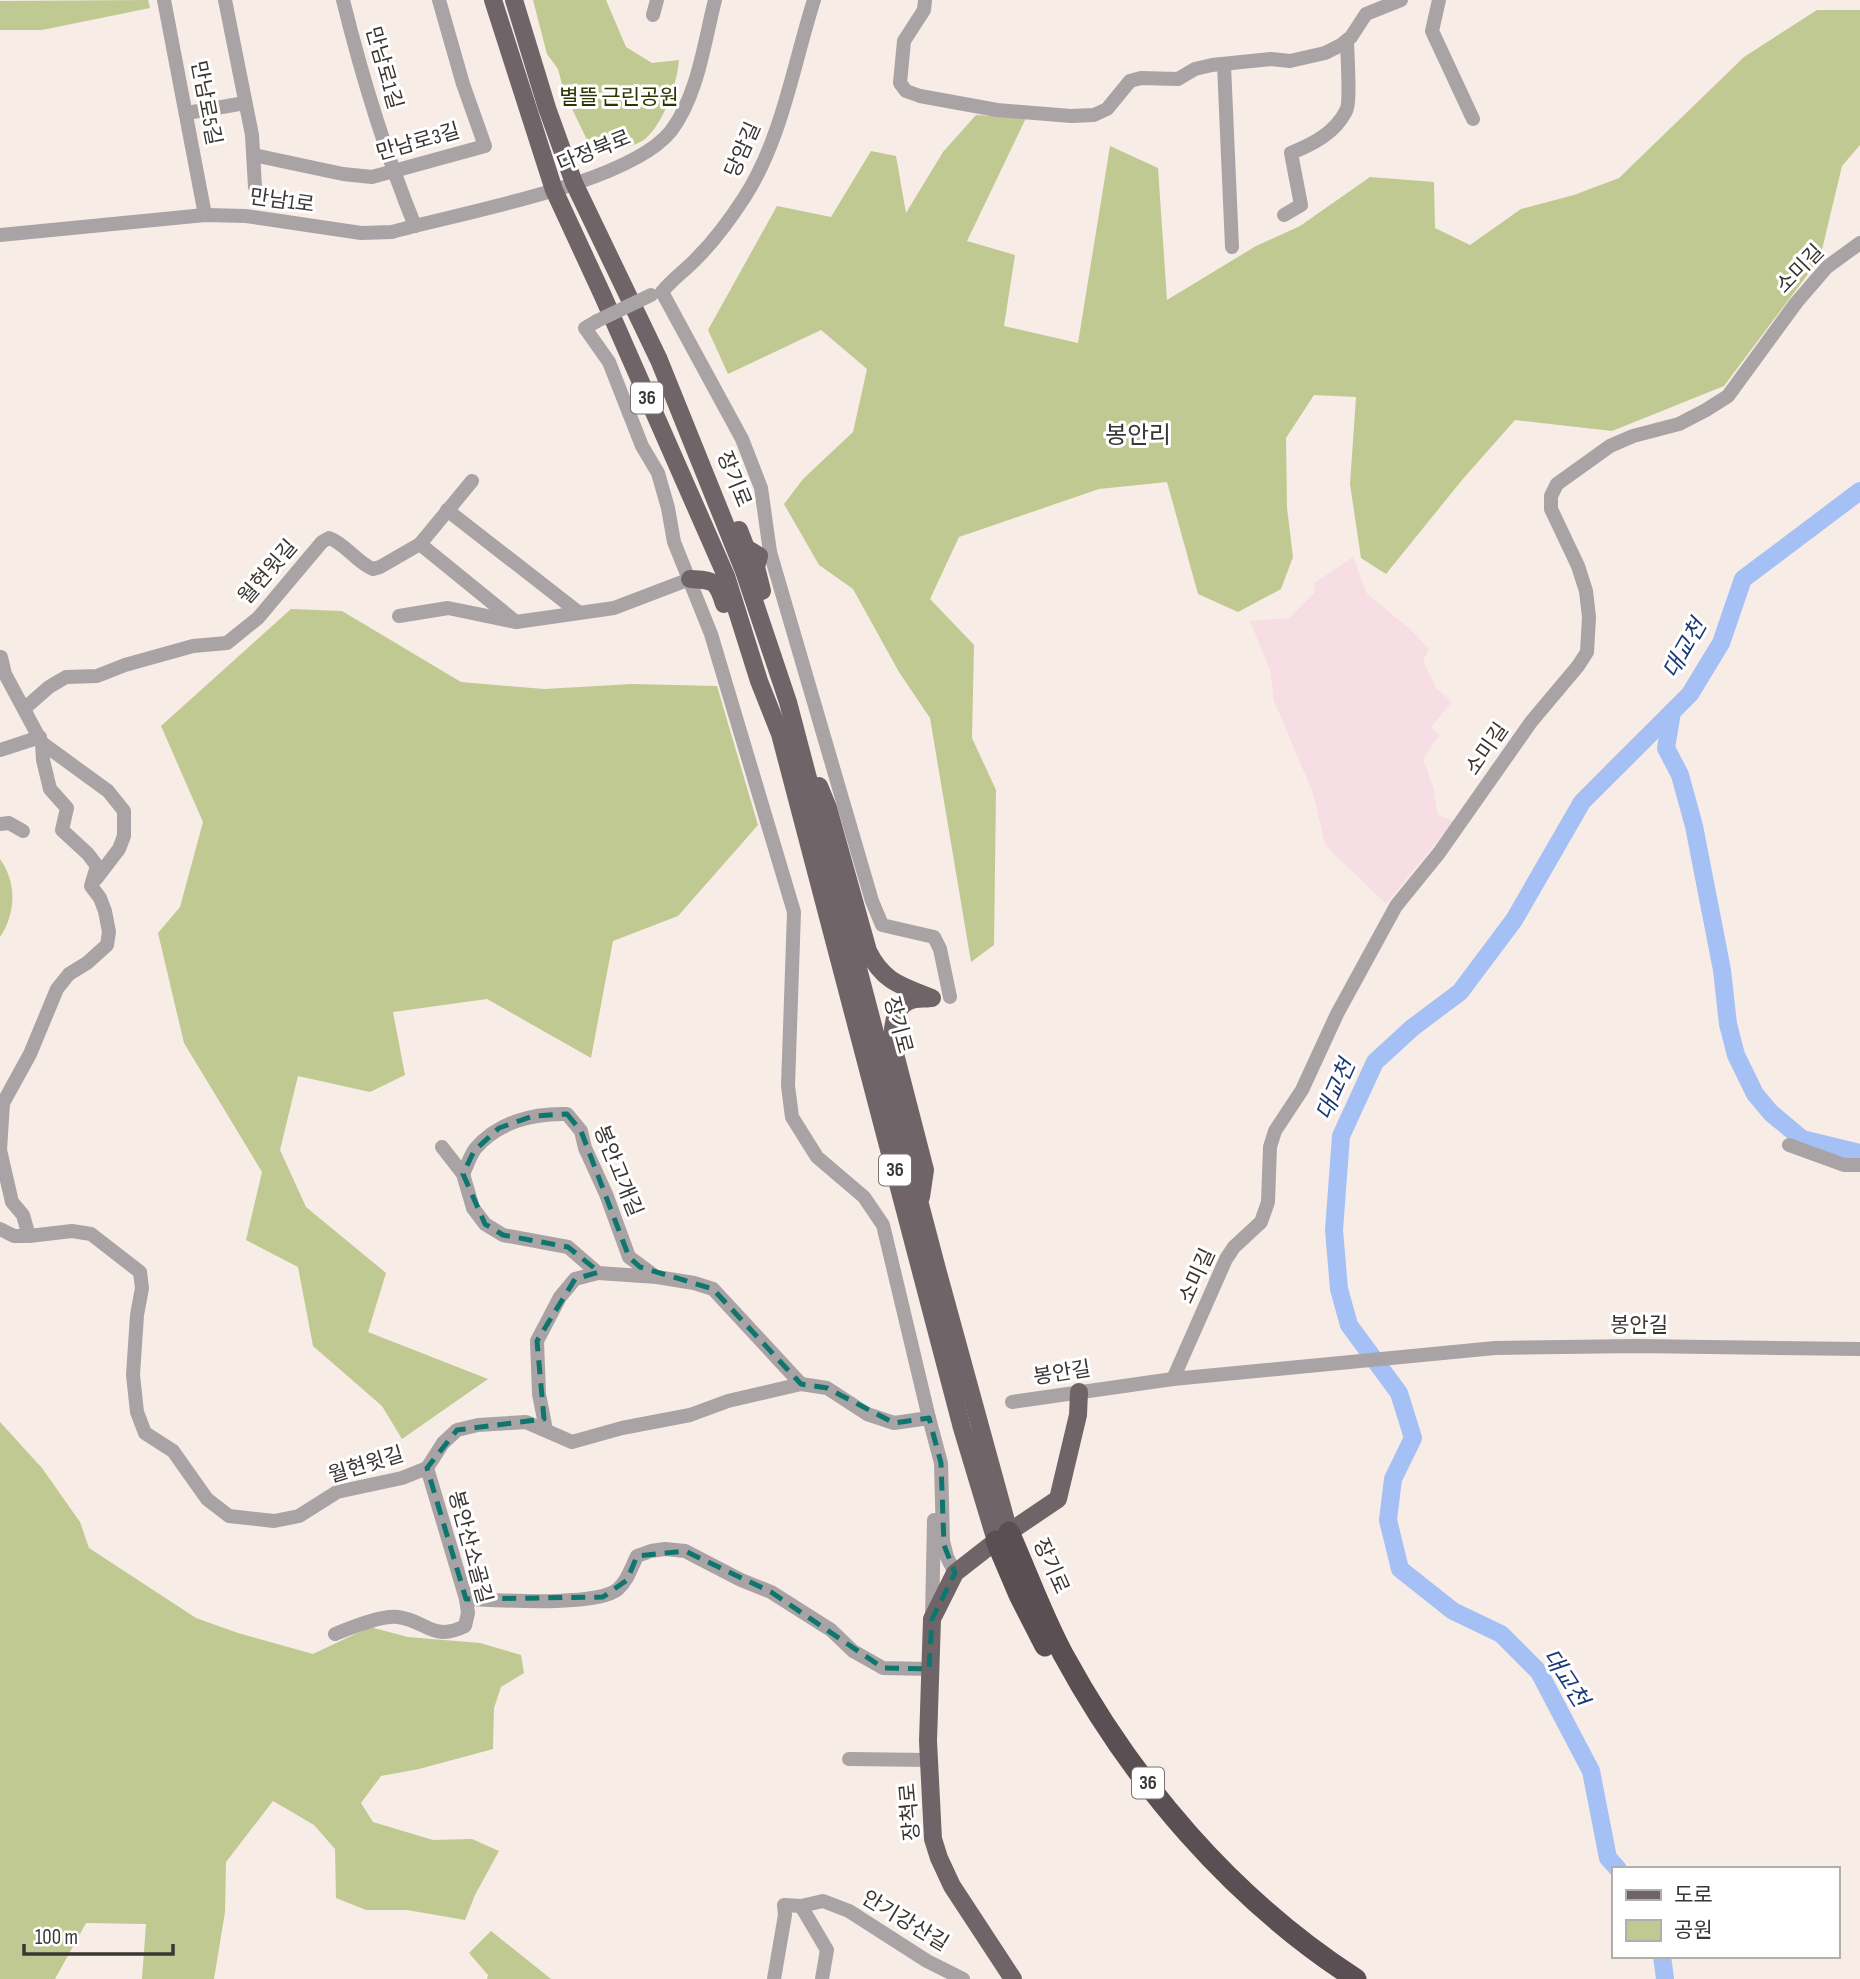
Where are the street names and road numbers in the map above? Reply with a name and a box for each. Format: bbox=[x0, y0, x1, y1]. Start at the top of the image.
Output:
street label: 만남로1길 bbox=[360, 24, 408, 112]
street label: 만남로5길 bbox=[186, 59, 226, 147]
street label: 만남로3길 bbox=[373, 118, 463, 166]
street label: 당암길 bbox=[720, 118, 766, 182]
street label: 다정북로 bbox=[553, 125, 635, 177]
street label: 만남1로 bbox=[248, 184, 316, 218]
street label: 소미길 bbox=[1771, 239, 1829, 299]
road number: 36 bbox=[631, 382, 663, 414]
street label: 장기로 bbox=[712, 447, 756, 511]
street label: 월현윗길 bbox=[233, 535, 303, 609]
street label: 소미길 bbox=[1460, 718, 1514, 780]
street label: 장기로 bbox=[878, 994, 918, 1056]
street label: 봉안고개길 bbox=[588, 1122, 648, 1220]
road number: 36 bbox=[879, 1154, 911, 1186]
street label: 소미길 bbox=[1173, 1244, 1221, 1308]
street label: 봉안길 bbox=[1610, 1313, 1668, 1338]
street label: 봉안길 bbox=[1031, 1356, 1093, 1390]
street label: 월현윗길 bbox=[325, 1442, 407, 1488]
street label: 봉안산소골길 bbox=[443, 1488, 497, 1606]
street label: 장기로 bbox=[1028, 1534, 1074, 1598]
road number: 36 bbox=[1132, 1768, 1164, 1798]
street label: 장척로 bbox=[895, 1782, 925, 1842]
street label: 안기강산길 bbox=[857, 1885, 953, 1957]

